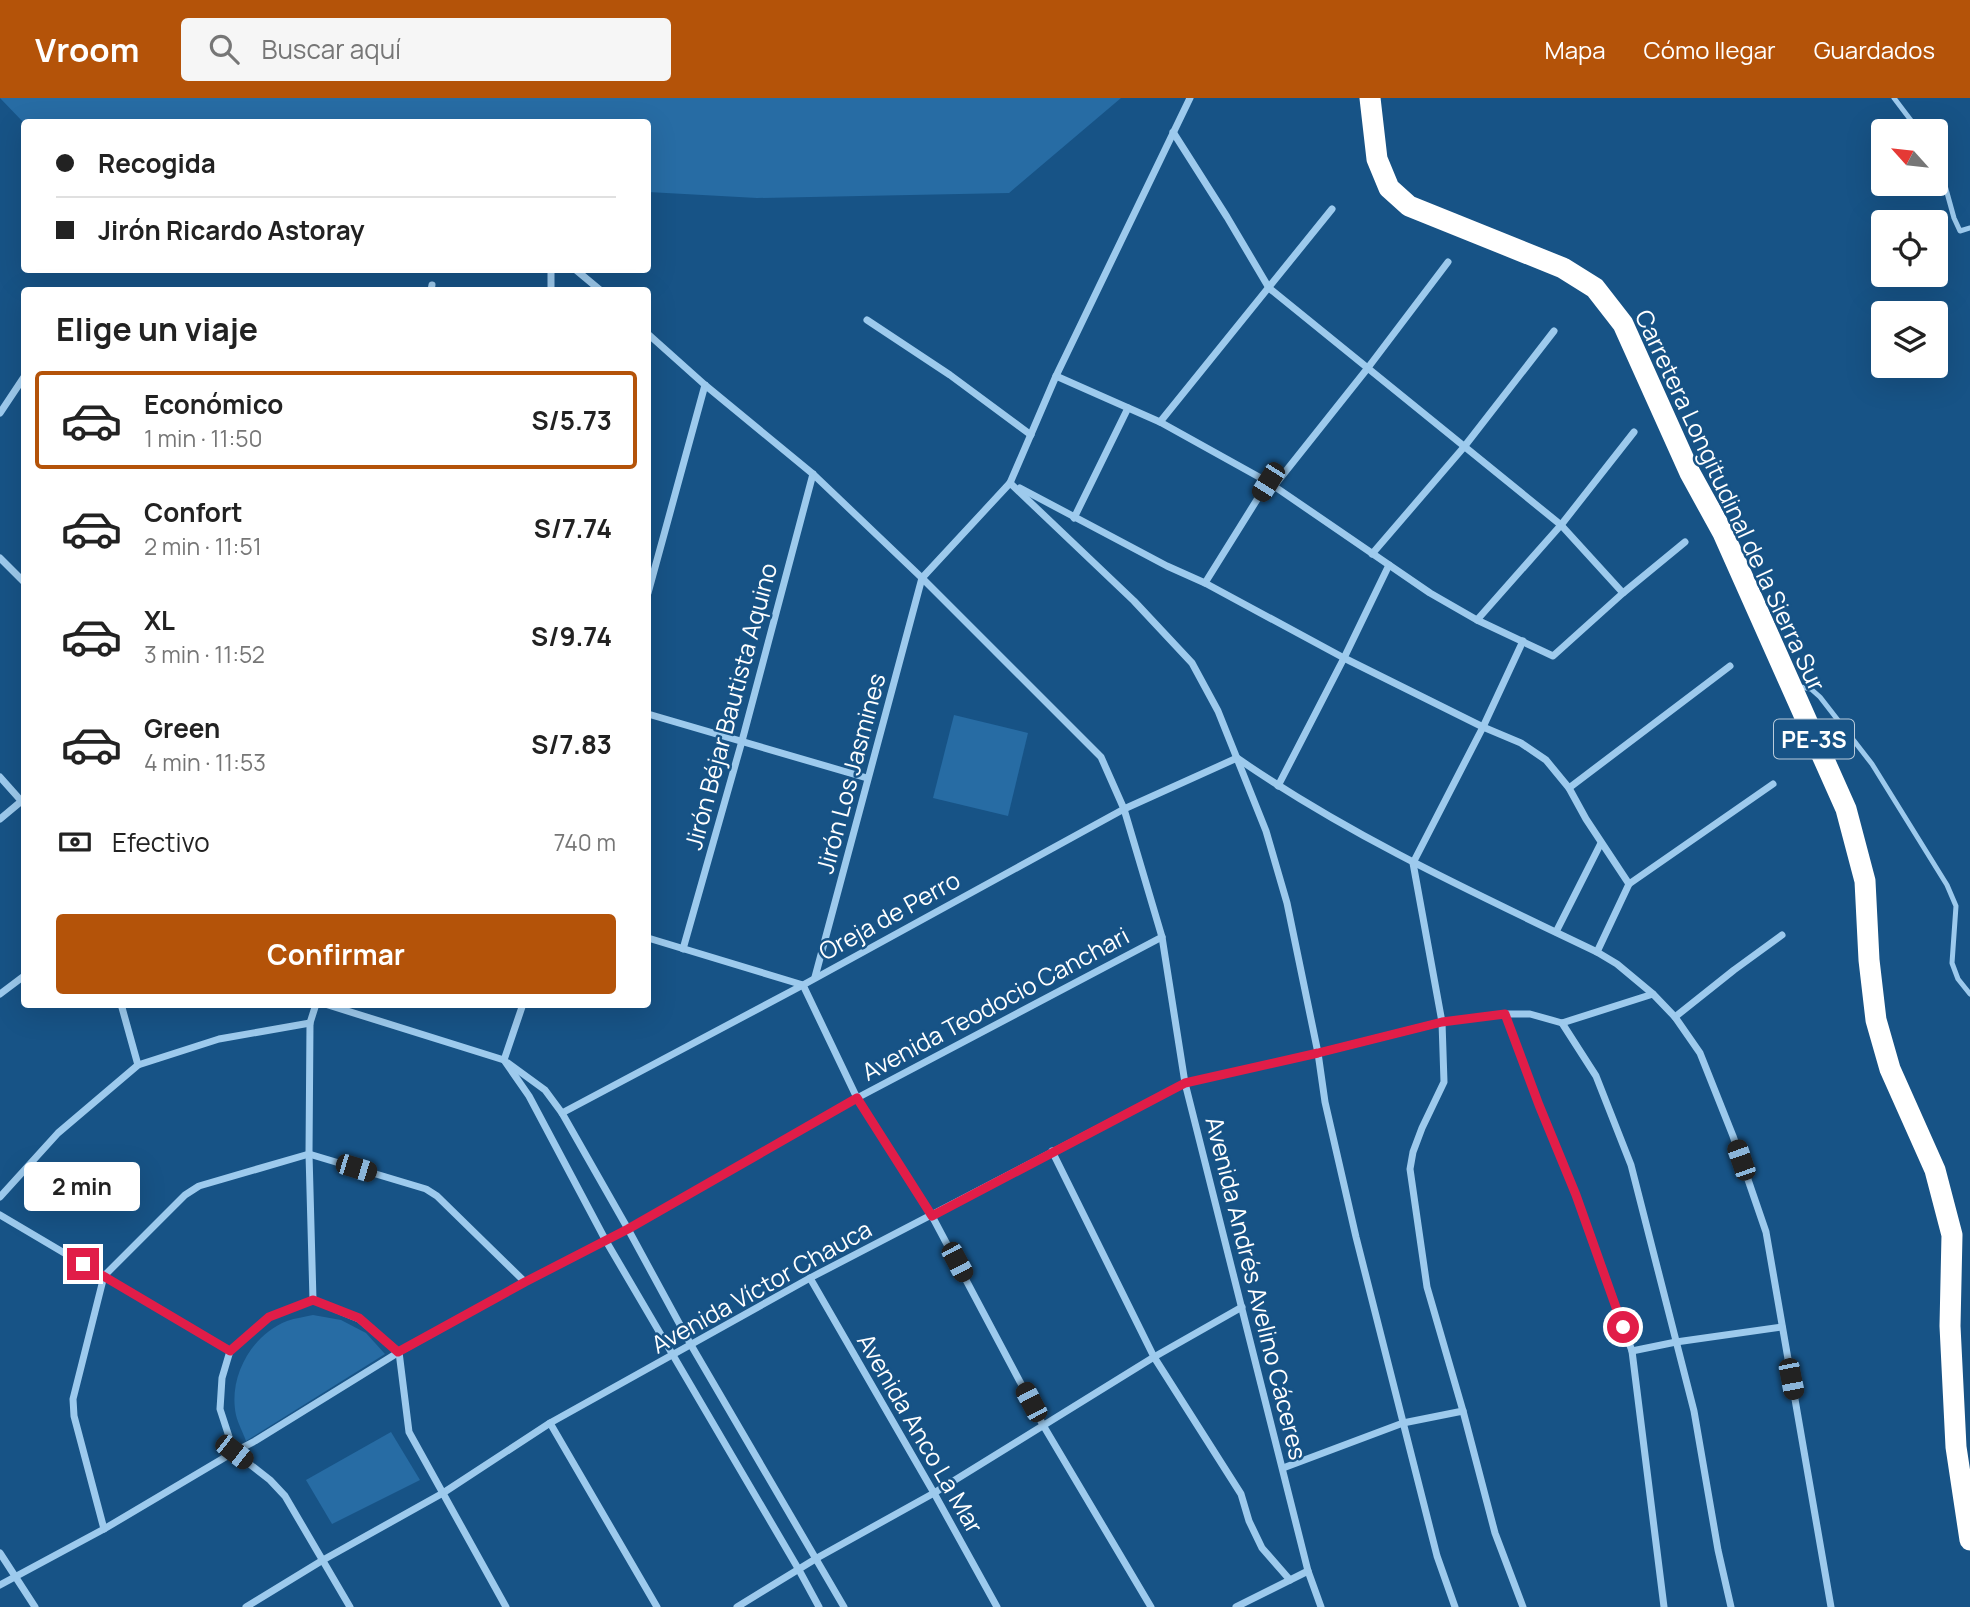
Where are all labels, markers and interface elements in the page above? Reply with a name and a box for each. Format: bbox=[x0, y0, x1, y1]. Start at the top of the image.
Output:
search box bbox=[181, 18, 671, 81]
text: Vroom bbox=[35, 27, 139, 72]
icon: search bbox=[205, 30, 243, 68]
text: Buscar aquí bbox=[261, 31, 401, 67]
text: Mapa bbox=[1545, 33, 1606, 66]
text: Cómo llegar bbox=[1644, 33, 1776, 66]
text: Guardados bbox=[1814, 33, 1935, 66]
north arrow bbox=[1871, 119, 1948, 196]
map controls bbox=[1871, 119, 1948, 378]
text: Recogida bbox=[98, 145, 216, 181]
button: locate bbox=[1871, 210, 1948, 287]
text: Jirón Ricardo Astoray bbox=[98, 212, 364, 248]
button: layers bbox=[1871, 301, 1948, 378]
street label: Carretera Longitudinal de la Sierra Sur bbox=[1628, 304, 1834, 696]
text: Elige un viaje bbox=[56, 307, 258, 351]
text: Económico bbox=[144, 386, 283, 422]
icon: car bbox=[60, 389, 123, 452]
text: S/5.73 bbox=[532, 402, 612, 438]
text: 1 min · 11:50 bbox=[144, 422, 263, 454]
car bbox=[1248, 459, 1289, 505]
text: Confort bbox=[144, 494, 243, 530]
icon: car bbox=[60, 497, 123, 560]
text: S/7.74 bbox=[534, 510, 612, 546]
text: 2 min · 11:51 bbox=[144, 530, 262, 562]
street label: Jirón Béjar Bautista Aquino bbox=[676, 559, 784, 853]
text: XL bbox=[144, 602, 175, 638]
icon: car bbox=[60, 605, 123, 668]
text: S/9.74 bbox=[531, 618, 612, 654]
text: 3 min · 11:52 bbox=[144, 638, 265, 670]
street label: Jirón Los Jasmines bbox=[807, 669, 893, 877]
text: Green bbox=[144, 710, 220, 746]
icon: car bbox=[60, 713, 123, 776]
road number: PE-3S bbox=[1774, 720, 1854, 758]
text: S/7.83 bbox=[531, 726, 612, 762]
text: 4 min · 11:53 bbox=[144, 746, 266, 778]
icon: cash bbox=[56, 823, 94, 861]
text: Efectivo bbox=[112, 824, 210, 860]
text: 740 m bbox=[554, 826, 616, 858]
street label: Oreja de Perro bbox=[812, 863, 966, 967]
button: Confirmar bbox=[56, 914, 616, 994]
street label: Avenida Teodocio Canchari bbox=[856, 918, 1134, 1088]
street label: Avenida Andrés Avelino Cáceres bbox=[1198, 1113, 1316, 1463]
car bbox=[1725, 1137, 1758, 1183]
car bbox=[333, 1152, 380, 1184]
callout: 2 min bbox=[25, 1162, 141, 1212]
text: 2 min bbox=[52, 1170, 112, 1202]
street label: Avenida Víctor Chauca bbox=[645, 1212, 877, 1360]
car bbox=[938, 1239, 977, 1285]
route end bbox=[67, 1248, 99, 1280]
route start bbox=[1607, 1311, 1639, 1343]
street label: Avenida Anco La Mar bbox=[850, 1327, 992, 1539]
car bbox=[1777, 1356, 1806, 1402]
car bbox=[1012, 1379, 1051, 1425]
car bbox=[211, 1431, 258, 1473]

